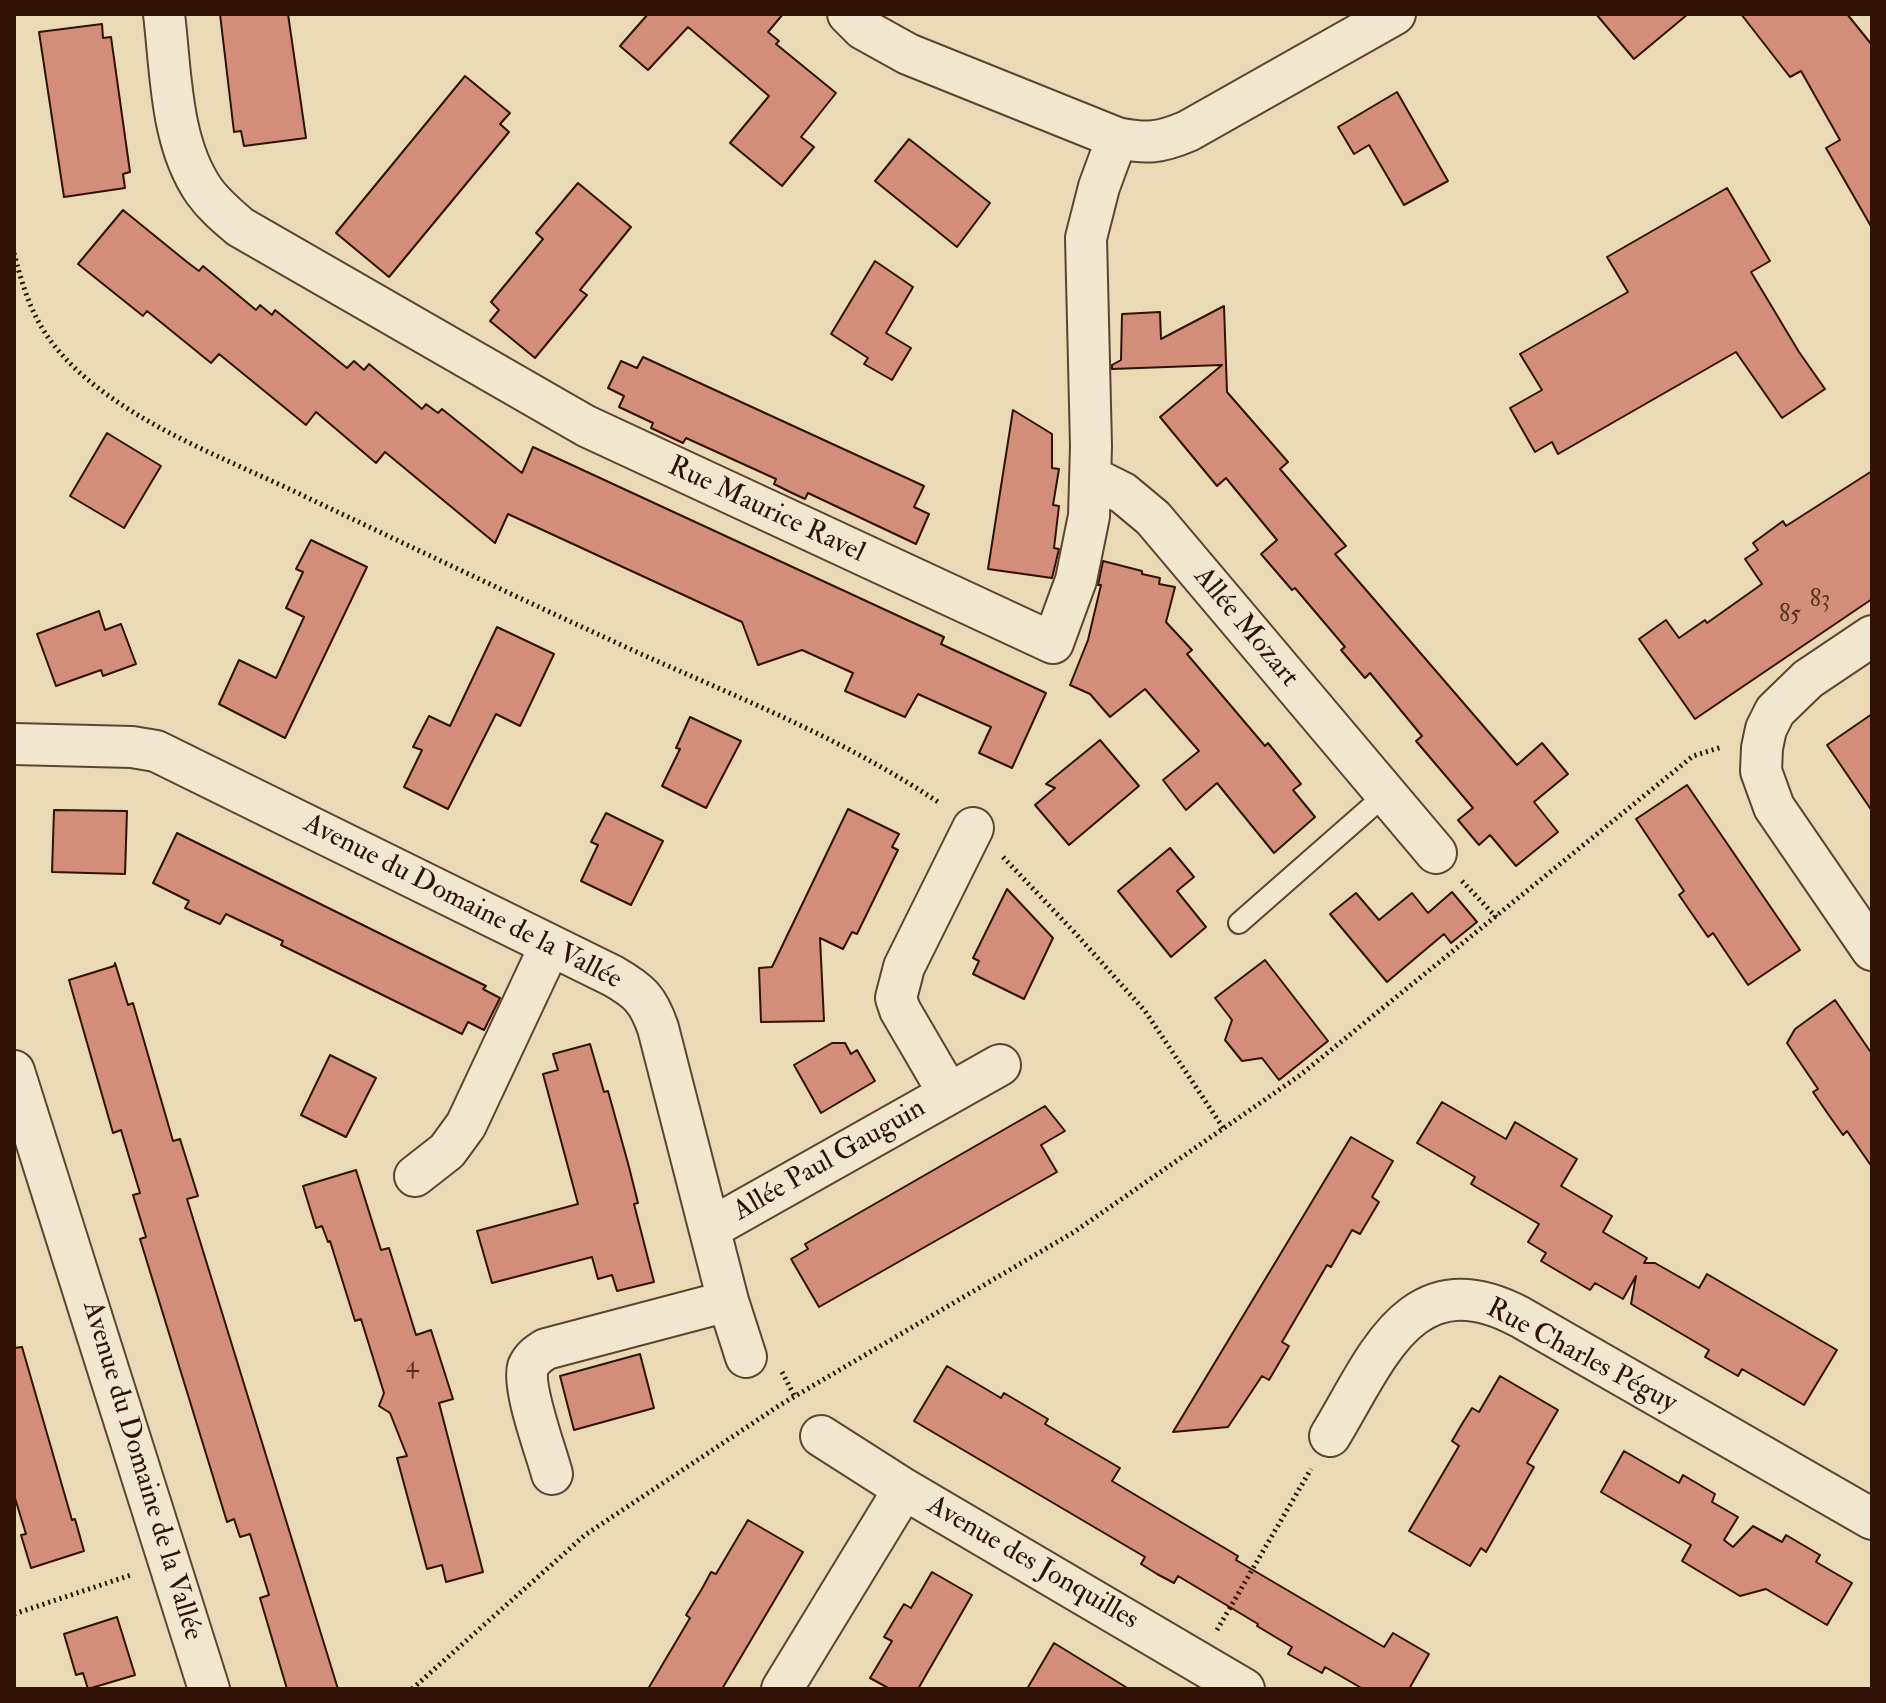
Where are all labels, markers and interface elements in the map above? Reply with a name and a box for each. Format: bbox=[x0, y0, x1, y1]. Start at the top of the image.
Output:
street label: Rue Maurice Ravel bbox=[662, 451, 870, 571]
street label: Allée Mozart bbox=[1185, 561, 1305, 695]
house number: 83 bbox=[1810, 587, 1830, 615]
house number: 85 bbox=[1779, 602, 1801, 630]
street label: Avenue du Domaine de la Vallée bbox=[297, 808, 627, 998]
street label: Allée Paul Gauguin bbox=[728, 1092, 932, 1230]
street label: Rue Charles Péguy bbox=[1480, 1293, 1682, 1421]
street label: Avenue du Domaine de la Vallée bbox=[73, 1297, 209, 1645]
house number: 4 bbox=[406, 1353, 418, 1381]
street label: Avenue des Jonquilles bbox=[920, 1490, 1144, 1638]

